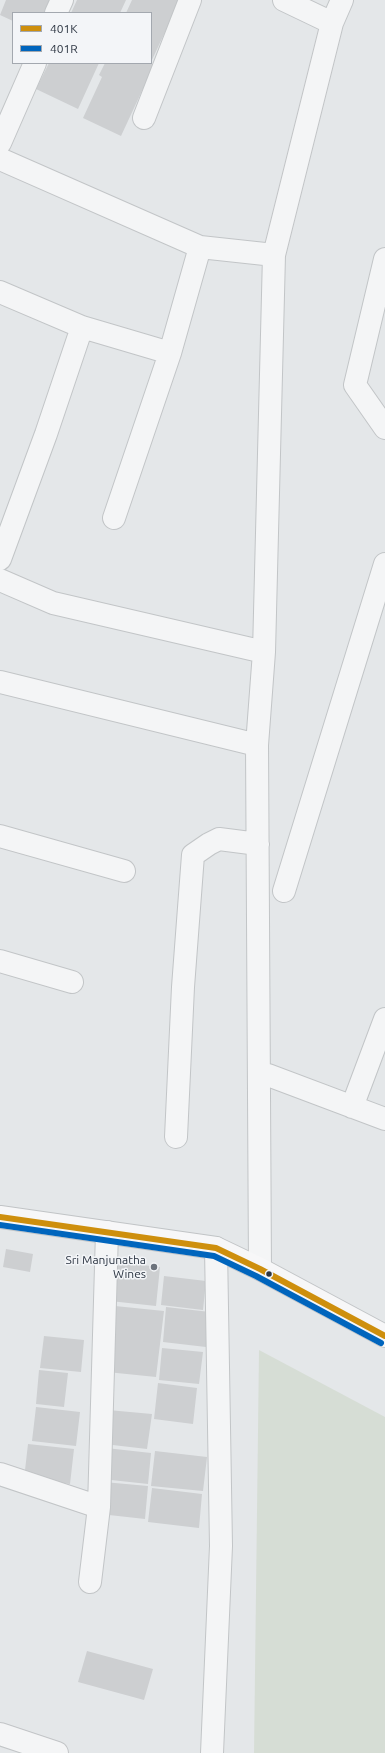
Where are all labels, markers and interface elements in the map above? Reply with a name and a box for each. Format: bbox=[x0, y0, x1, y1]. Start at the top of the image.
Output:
legend bbox=[12, 12, 152, 64]
text: 401K bbox=[50, 22, 78, 35]
text: 401R bbox=[50, 42, 78, 55]
place label: Sri Manjunatha Wines bbox=[66, 1253, 146, 1281]
marker: Sri Manjunatha Wines bbox=[149, 1262, 159, 1272]
unlabelled marker bbox=[264, 1269, 274, 1279]

